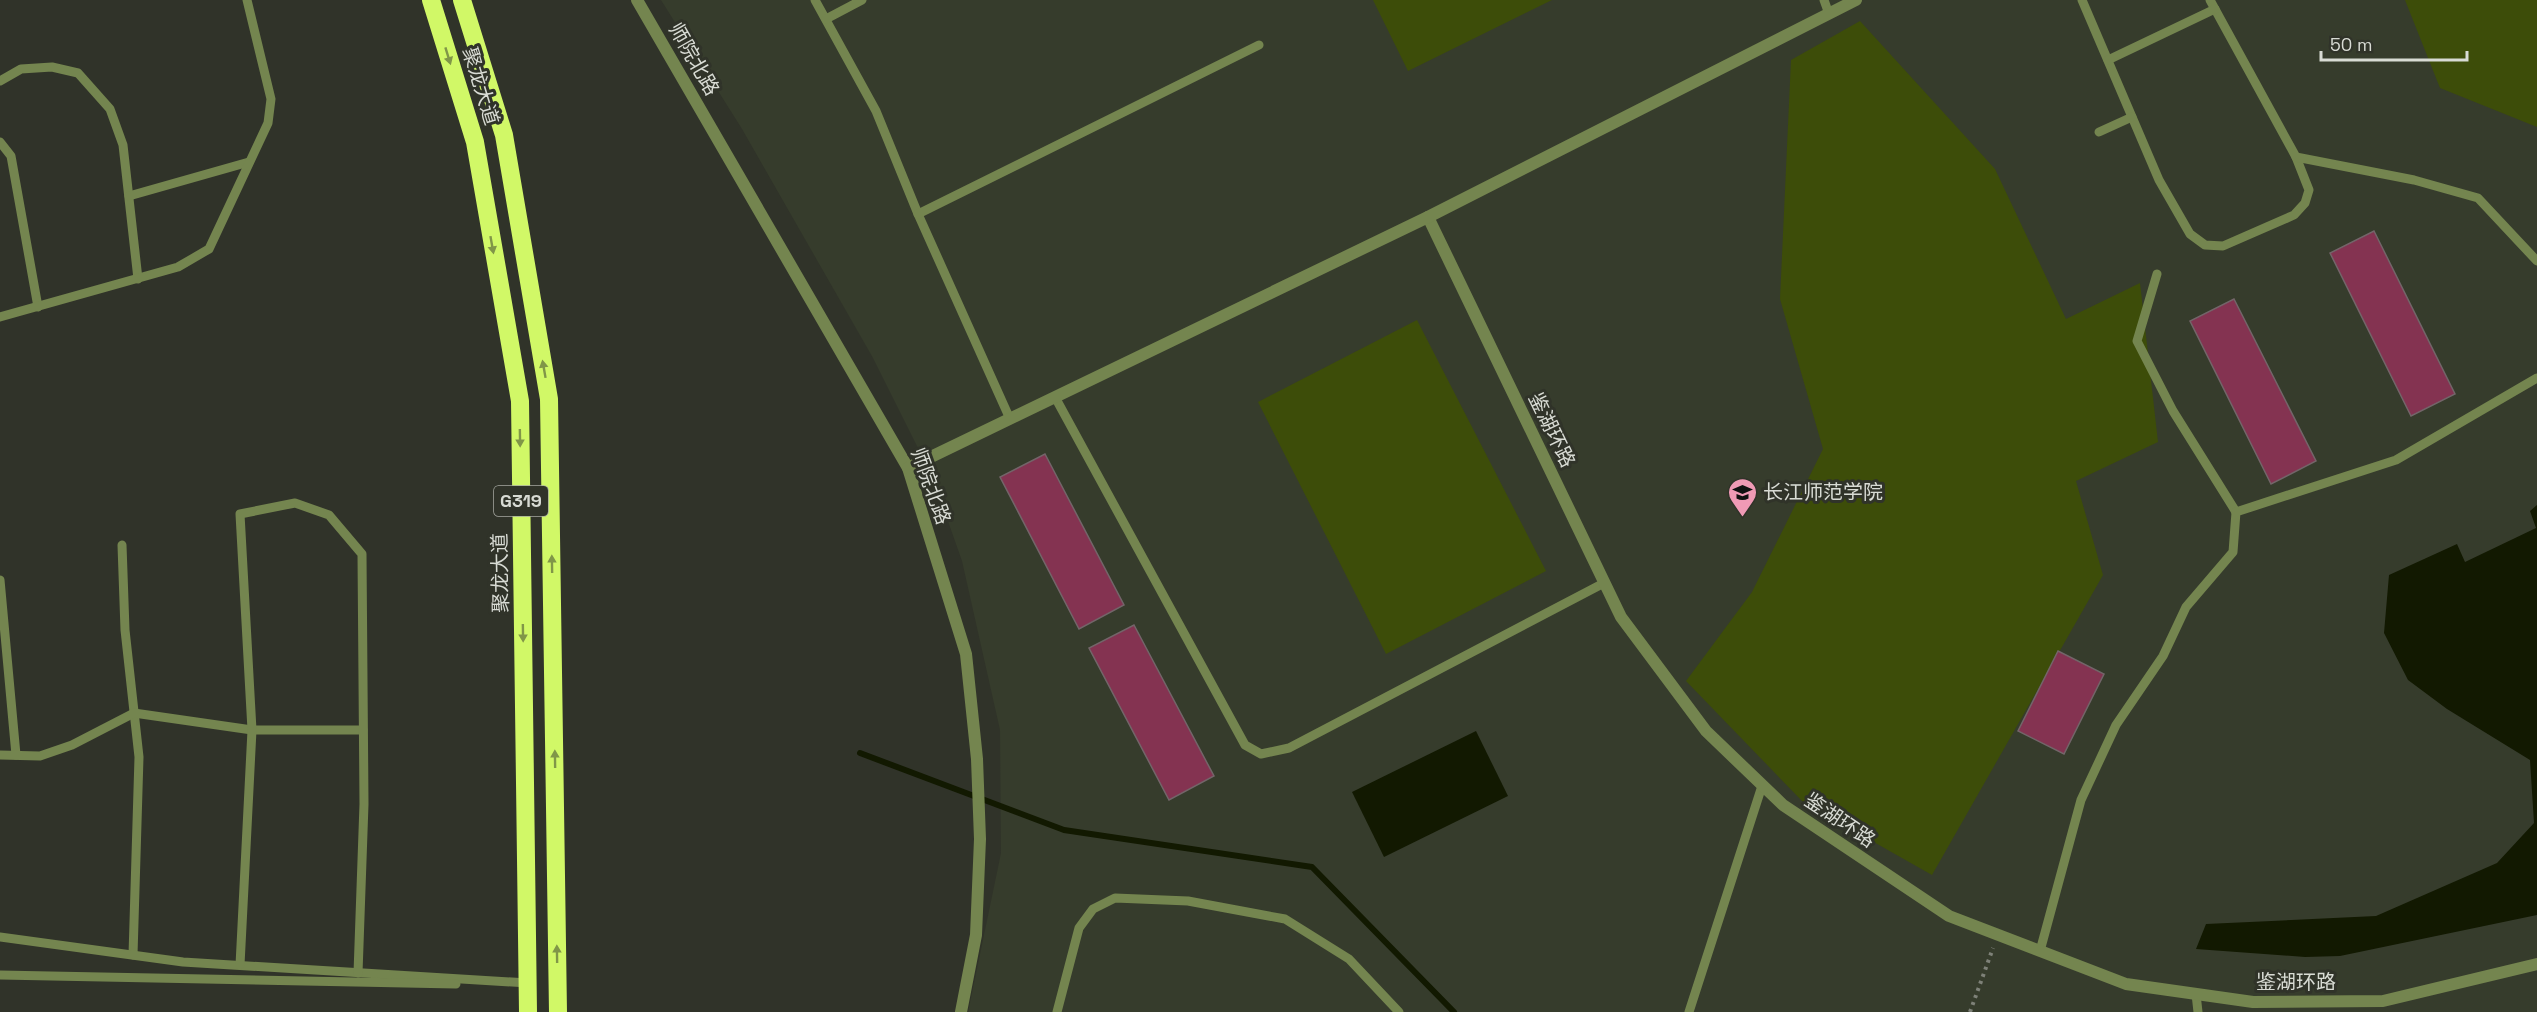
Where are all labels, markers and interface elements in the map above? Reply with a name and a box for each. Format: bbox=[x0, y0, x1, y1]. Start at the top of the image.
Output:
street label: 师院北路 bbox=[663, 18, 725, 100]
scale bar bbox=[2321, 24, 2466, 62]
text: 50 m bbox=[2330, 33, 2372, 56]
street label: 聚龙大道 bbox=[457, 44, 505, 128]
one-way arrow bbox=[444, 47, 453, 65]
one-way arrow bbox=[488, 236, 497, 255]
one-way arrow bbox=[539, 359, 548, 378]
street label: 鉴湖环路 bbox=[1523, 388, 1581, 472]
one-way arrow bbox=[515, 429, 525, 448]
street label: 师院北路 bbox=[905, 444, 957, 528]
school or university icon: 长江师范学院 bbox=[1726, 476, 1758, 518]
place label: 长江师范学院 bbox=[1763, 479, 1883, 505]
road number: G319 bbox=[494, 486, 548, 516]
street label: 聚龙大道 bbox=[486, 533, 514, 613]
one-way arrow bbox=[547, 554, 557, 573]
one-way arrow bbox=[518, 624, 528, 643]
one-way arrow bbox=[550, 749, 559, 768]
street label: 鉴湖环路 bbox=[1800, 787, 1880, 853]
one-way arrow bbox=[552, 944, 562, 963]
street label: 鉴湖环路 bbox=[2256, 969, 2336, 995]

